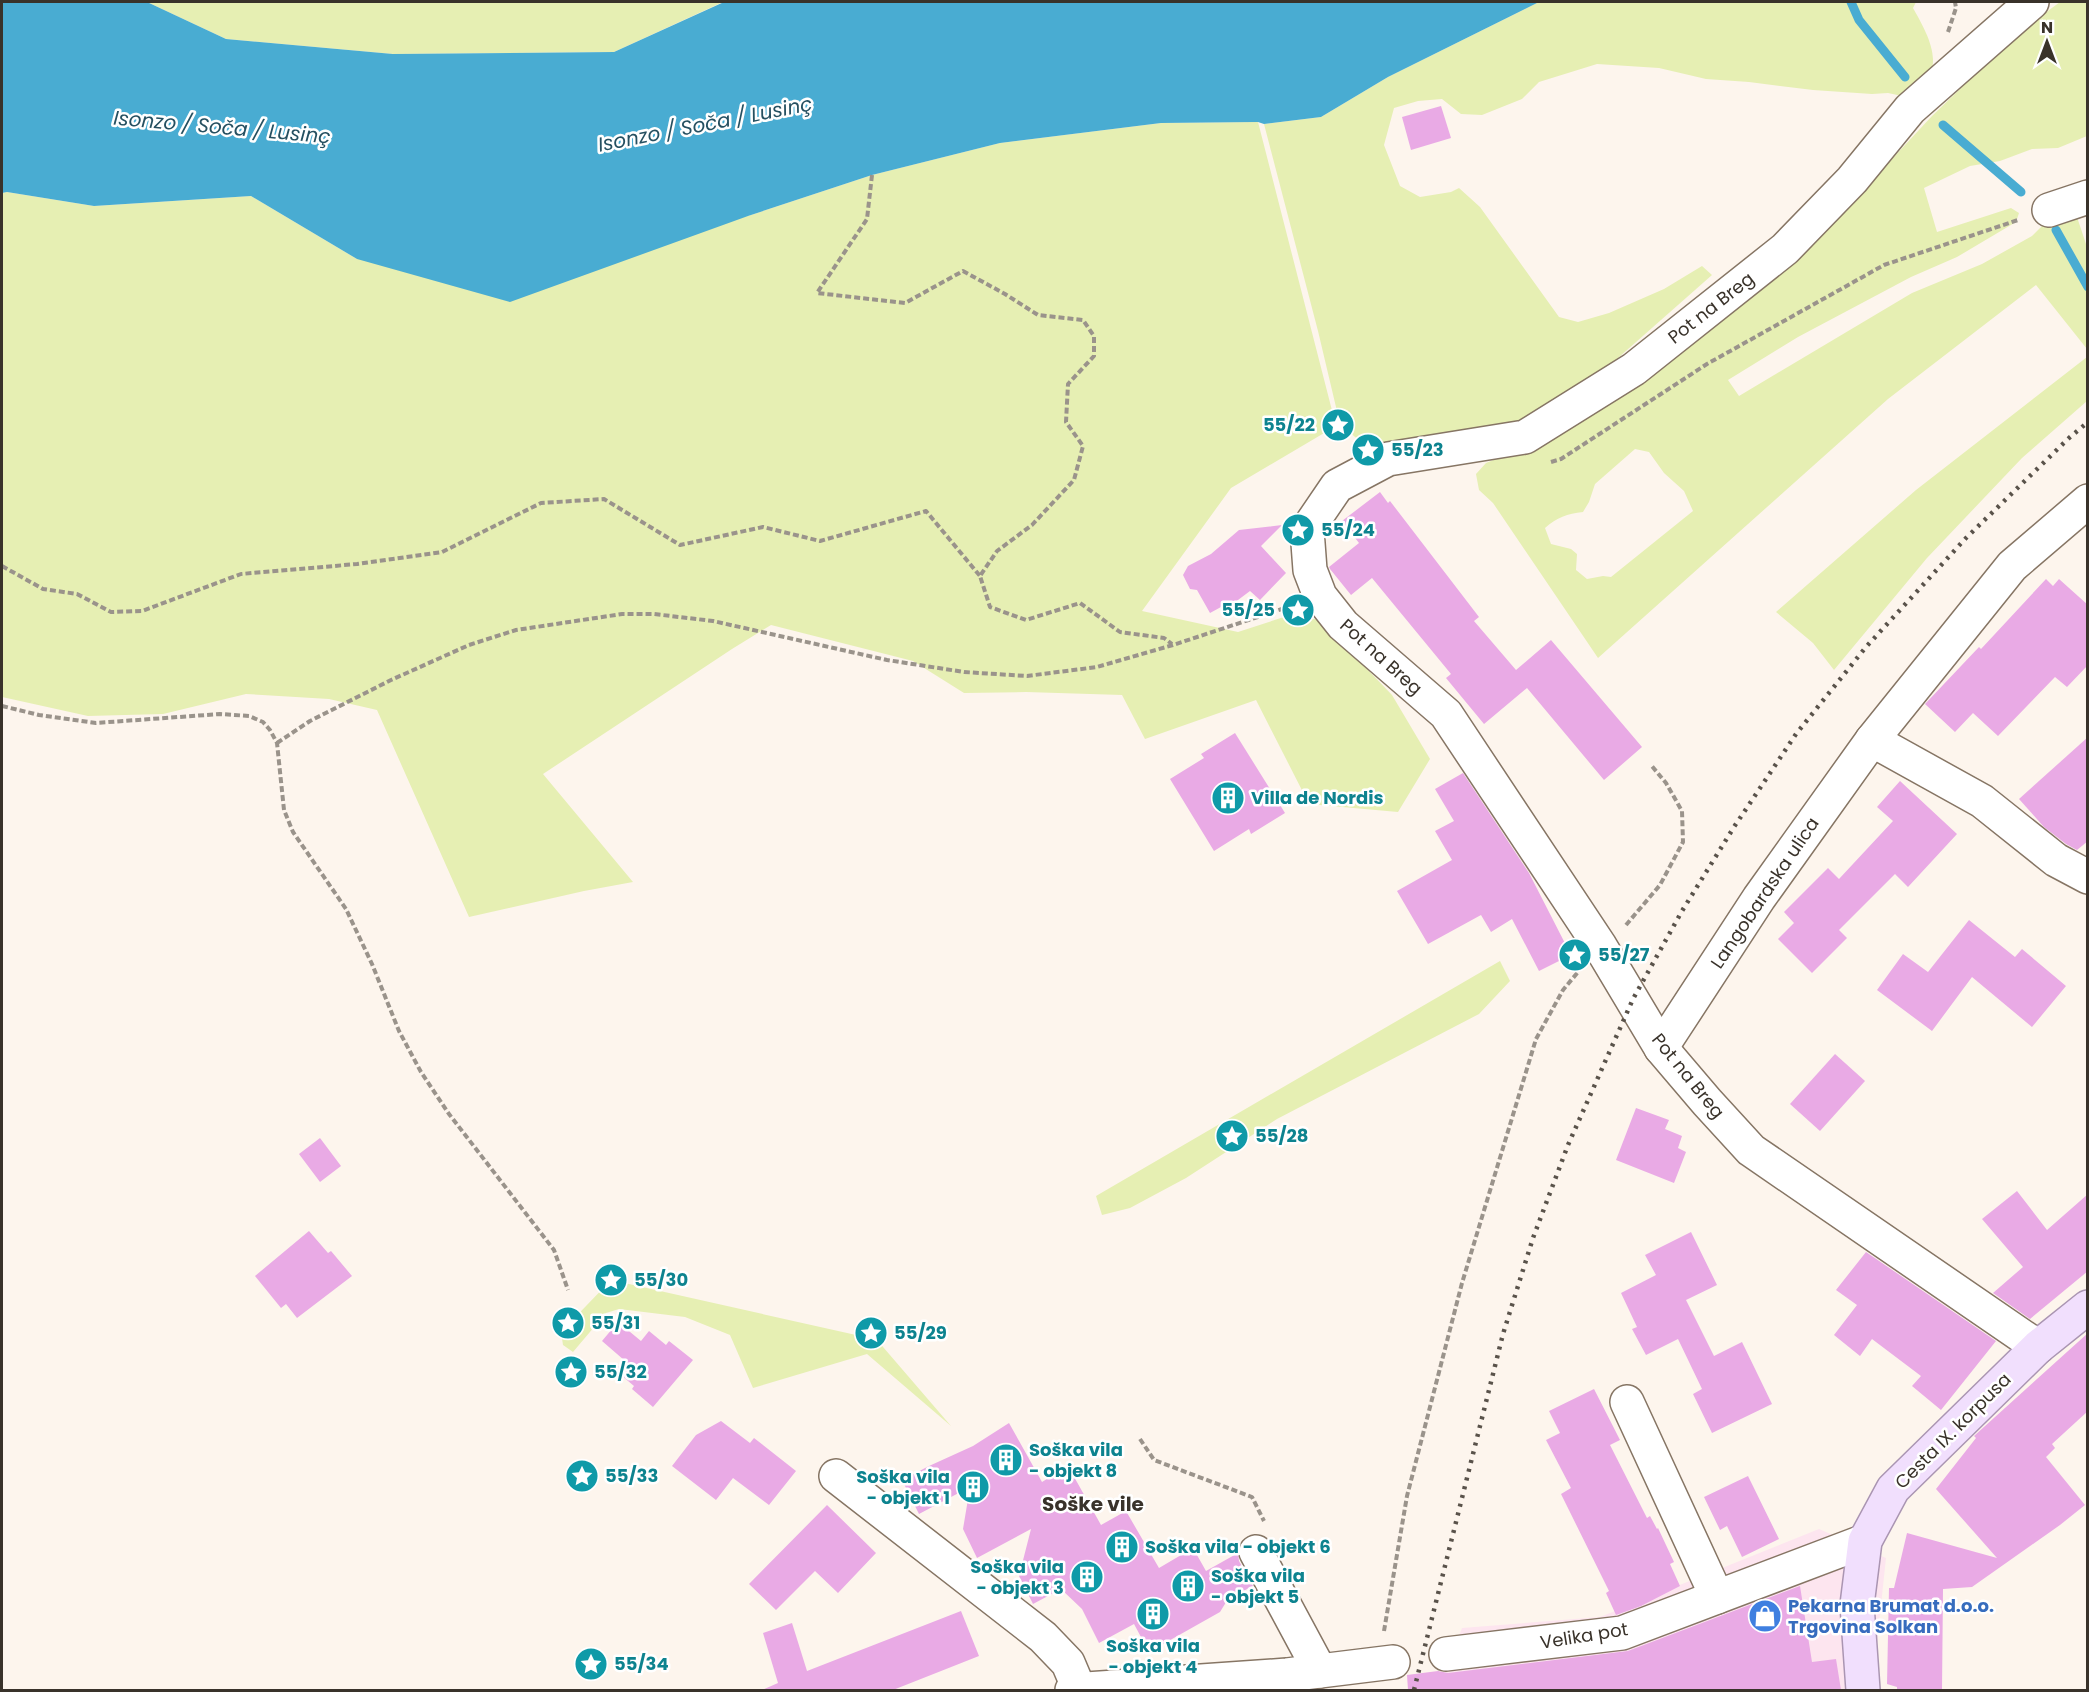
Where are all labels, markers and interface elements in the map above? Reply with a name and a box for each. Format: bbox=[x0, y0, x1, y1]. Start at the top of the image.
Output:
north arrow bbox=[2017, 12, 2077, 72]
text: N bbox=[2041, 16, 2053, 39]
water label: Isonzo / Soča / Lusinç bbox=[596, 89, 814, 159]
water label: Isonzo / Soča / Lusinç bbox=[112, 104, 332, 150]
street label: Pot na Breg bbox=[1662, 266, 1759, 349]
place icon: 55/22 bbox=[1320, 407, 1356, 443]
place label: 55/22 bbox=[1263, 412, 1315, 437]
place icon: 55/23 bbox=[1350, 432, 1386, 468]
place label: 55/23 bbox=[1391, 437, 1444, 462]
place icon: 55/24 bbox=[1280, 512, 1316, 548]
place label: 55/24 bbox=[1321, 517, 1375, 542]
place icon: 55/25 bbox=[1280, 592, 1316, 628]
place label: 55/25 bbox=[1221, 597, 1275, 622]
street label: Pot na Breg bbox=[1335, 613, 1428, 700]
building icon: Villa de Nordis bbox=[1210, 780, 1246, 816]
place label: Villa de Nordis bbox=[1251, 785, 1384, 810]
street label: Langobardska ulica bbox=[1705, 812, 1825, 973]
place icon: 55/27 bbox=[1557, 937, 1593, 973]
place label: 55/27 bbox=[1598, 942, 1650, 967]
street label: Pot na Breg bbox=[1646, 1028, 1730, 1124]
place icon: 55/28 bbox=[1214, 1118, 1250, 1154]
place label: 55/28 bbox=[1255, 1123, 1309, 1148]
place icon: 55/30 bbox=[593, 1262, 629, 1298]
place label: 55/30 bbox=[634, 1267, 688, 1292]
place icon: 55/31 bbox=[550, 1305, 586, 1341]
place label: 55/31 bbox=[591, 1310, 640, 1335]
place icon: 55/29 bbox=[853, 1315, 889, 1351]
place label: 55/29 bbox=[894, 1320, 947, 1345]
place icon: 55/32 bbox=[553, 1354, 589, 1390]
place label: 55/32 bbox=[594, 1359, 647, 1384]
street label: Cesta IX. korpusa bbox=[1889, 1367, 2016, 1494]
place label: Soška vila - objekt 8 bbox=[1029, 1437, 1123, 1483]
building icon: Soška vila - objekt 8 bbox=[988, 1442, 1024, 1478]
place icon: 55/33 bbox=[564, 1458, 600, 1494]
place label: 55/33 bbox=[605, 1463, 658, 1488]
place label: Soška vila - objekt 1 bbox=[856, 1464, 950, 1510]
building icon: Soška vila - objekt 1 bbox=[955, 1469, 991, 1505]
district label: Soške vile bbox=[1042, 1490, 1144, 1518]
building icon: Soška vila - objekt 6 bbox=[1104, 1529, 1140, 1565]
place label: Soška vila - objekt 6 bbox=[1145, 1534, 1331, 1559]
place label: Soška vila - objekt 3 bbox=[970, 1554, 1064, 1600]
building icon: Soška vila - objekt 3 bbox=[1069, 1559, 1105, 1595]
place label: Soška vila - objekt 5 bbox=[1211, 1563, 1305, 1609]
building icon: Soška vila - objekt 5 bbox=[1170, 1568, 1206, 1604]
place label: Pekarna Brumat d.o.o. Trgovina Solkan bbox=[1788, 1593, 1994, 1639]
building icon: Soška vila - objekt 4 bbox=[1135, 1596, 1171, 1632]
shop icon: Pekarna Brumat d.o.o. Trgovina Solkan bbox=[1747, 1598, 1783, 1634]
street label: Velika pot bbox=[1538, 1616, 1630, 1655]
place label: Soška vila - objekt 4 bbox=[1106, 1633, 1200, 1679]
place icon: 55/34 bbox=[573, 1646, 609, 1682]
place label: 55/34 bbox=[614, 1651, 669, 1676]

